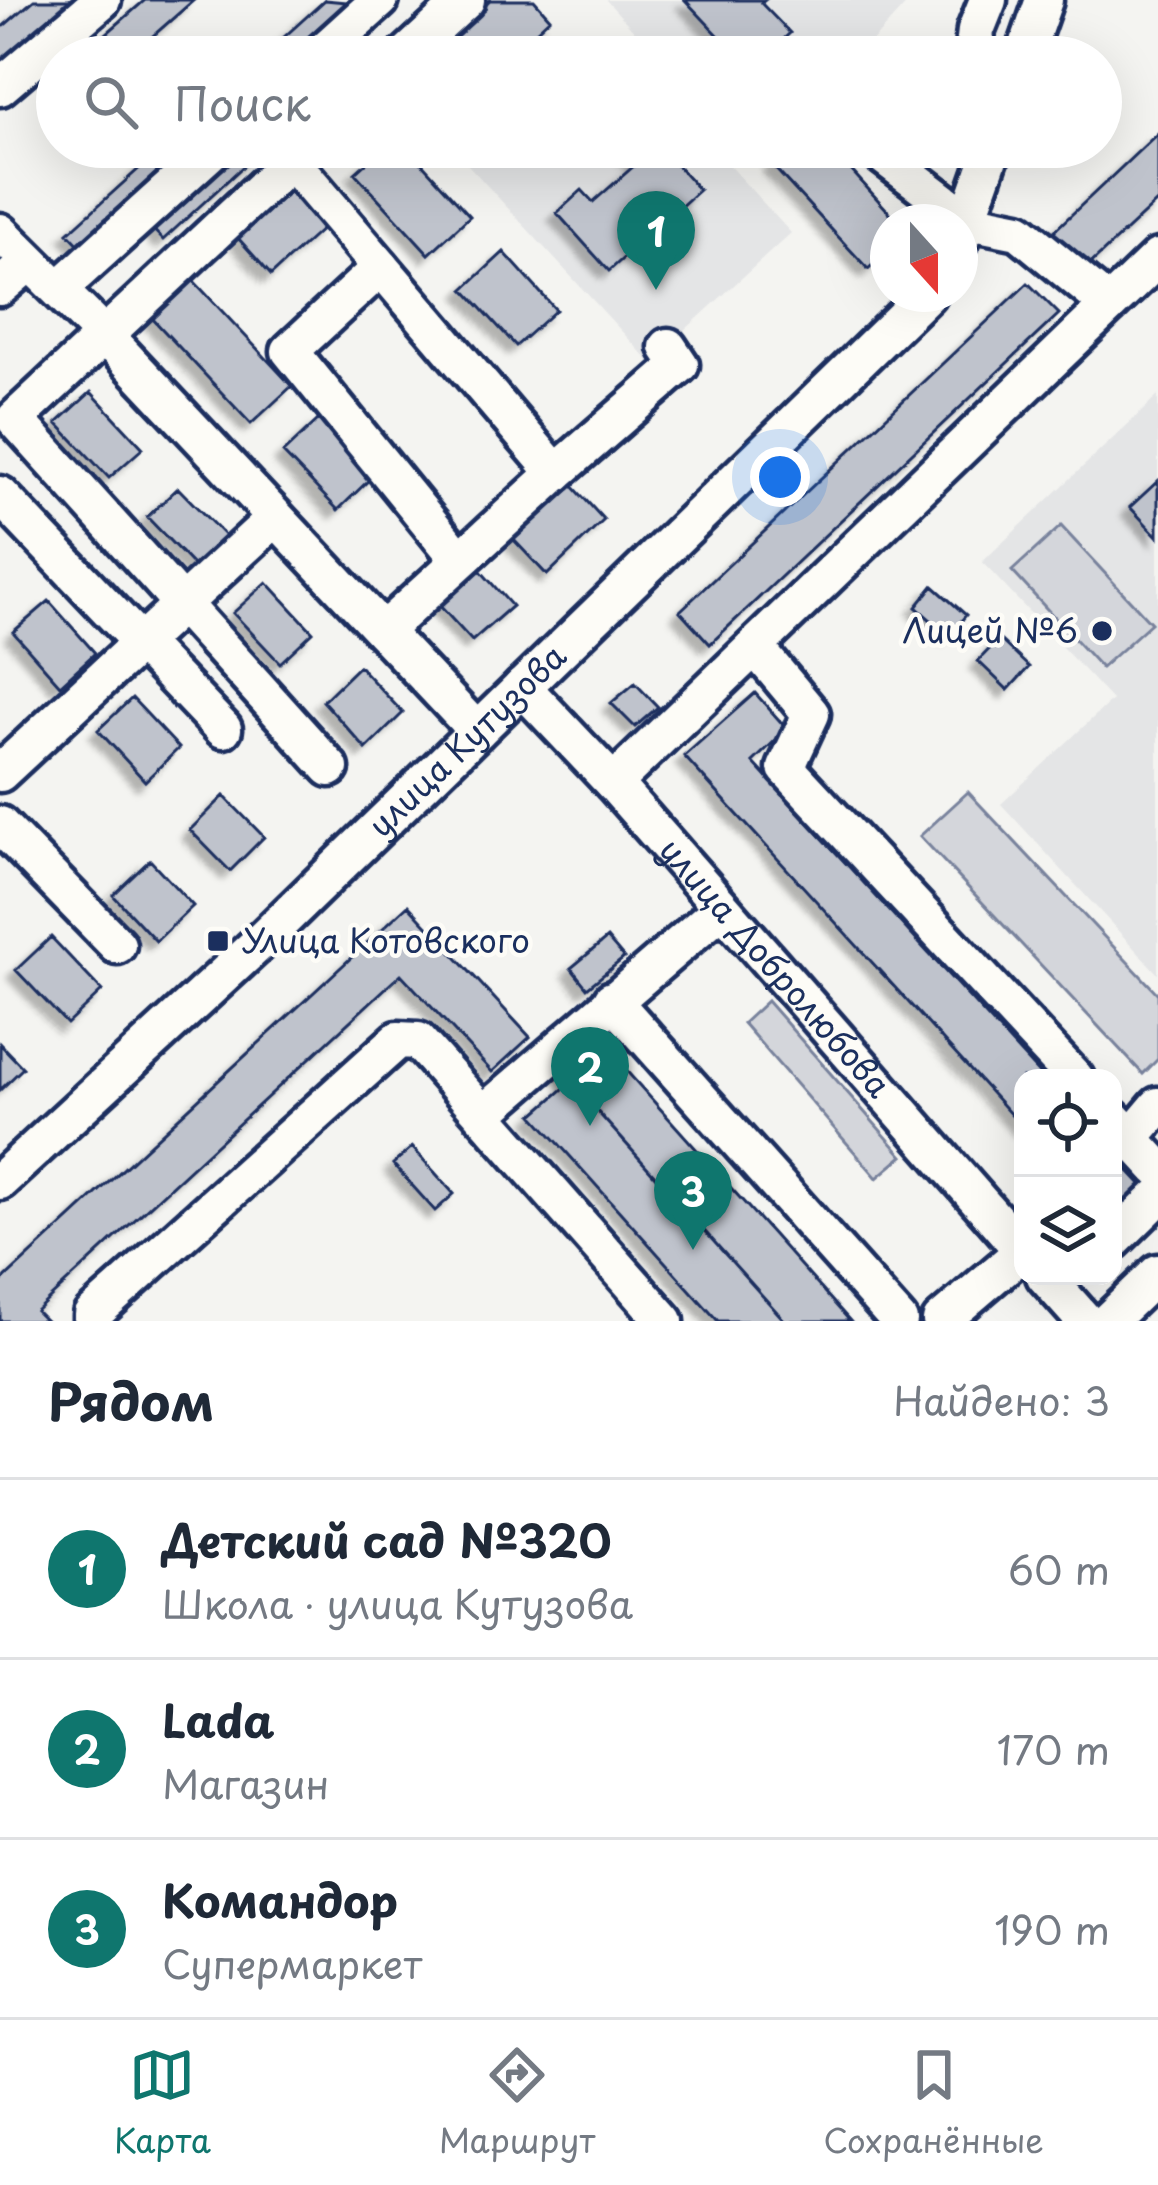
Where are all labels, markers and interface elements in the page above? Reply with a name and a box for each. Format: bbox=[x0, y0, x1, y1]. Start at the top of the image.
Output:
search box bbox=[36, 36, 1122, 168]
text: Поиск bbox=[174, 68, 311, 136]
icon: search bbox=[78, 69, 144, 135]
pin: 1 bbox=[617, 191, 695, 290]
north arrow bbox=[870, 204, 978, 312]
your location bbox=[750, 447, 810, 507]
place label: Лицей №6 bbox=[903, 604, 1078, 654]
marker: Лицей №6 bbox=[1089, 618, 1115, 644]
street label: улица Кутузова bbox=[355, 631, 577, 848]
street label: улица Добролюбова bbox=[649, 826, 904, 1108]
place label: Улица Котовского bbox=[242, 914, 530, 964]
marker: Улица Котовского bbox=[205, 928, 231, 954]
pin: 2 bbox=[551, 1027, 629, 1126]
map controls bbox=[1014, 1069, 1122, 1285]
button: locate bbox=[1014, 1069, 1122, 1177]
pin: 3 bbox=[654, 1151, 732, 1250]
button: layers bbox=[1014, 1177, 1122, 1285]
text: Рядом bbox=[48, 1361, 214, 1438]
text: Найдено: 3 bbox=[893, 1370, 1110, 1429]
text: Детский сад №320 bbox=[162, 1505, 611, 1573]
text: 1 bbox=[78, 1539, 96, 1598]
text: 60 m bbox=[1008, 1539, 1110, 1598]
text: Школа · улица Кутузова bbox=[162, 1573, 633, 1632]
text: Lada bbox=[162, 1685, 275, 1753]
text: 2 bbox=[73, 1719, 101, 1778]
text: 170 m bbox=[997, 1719, 1110, 1778]
text: Магазин bbox=[162, 1753, 329, 1812]
text: Командор bbox=[162, 1865, 398, 1933]
text: 3 bbox=[74, 1899, 100, 1958]
text: 190 m bbox=[994, 1899, 1110, 1958]
text: Супермаркет bbox=[162, 1933, 422, 1992]
tab: Карта bbox=[114, 2042, 211, 2164]
tab: Маршрут bbox=[439, 2042, 595, 2164]
tab: Сохранённые bbox=[823, 2042, 1044, 2164]

